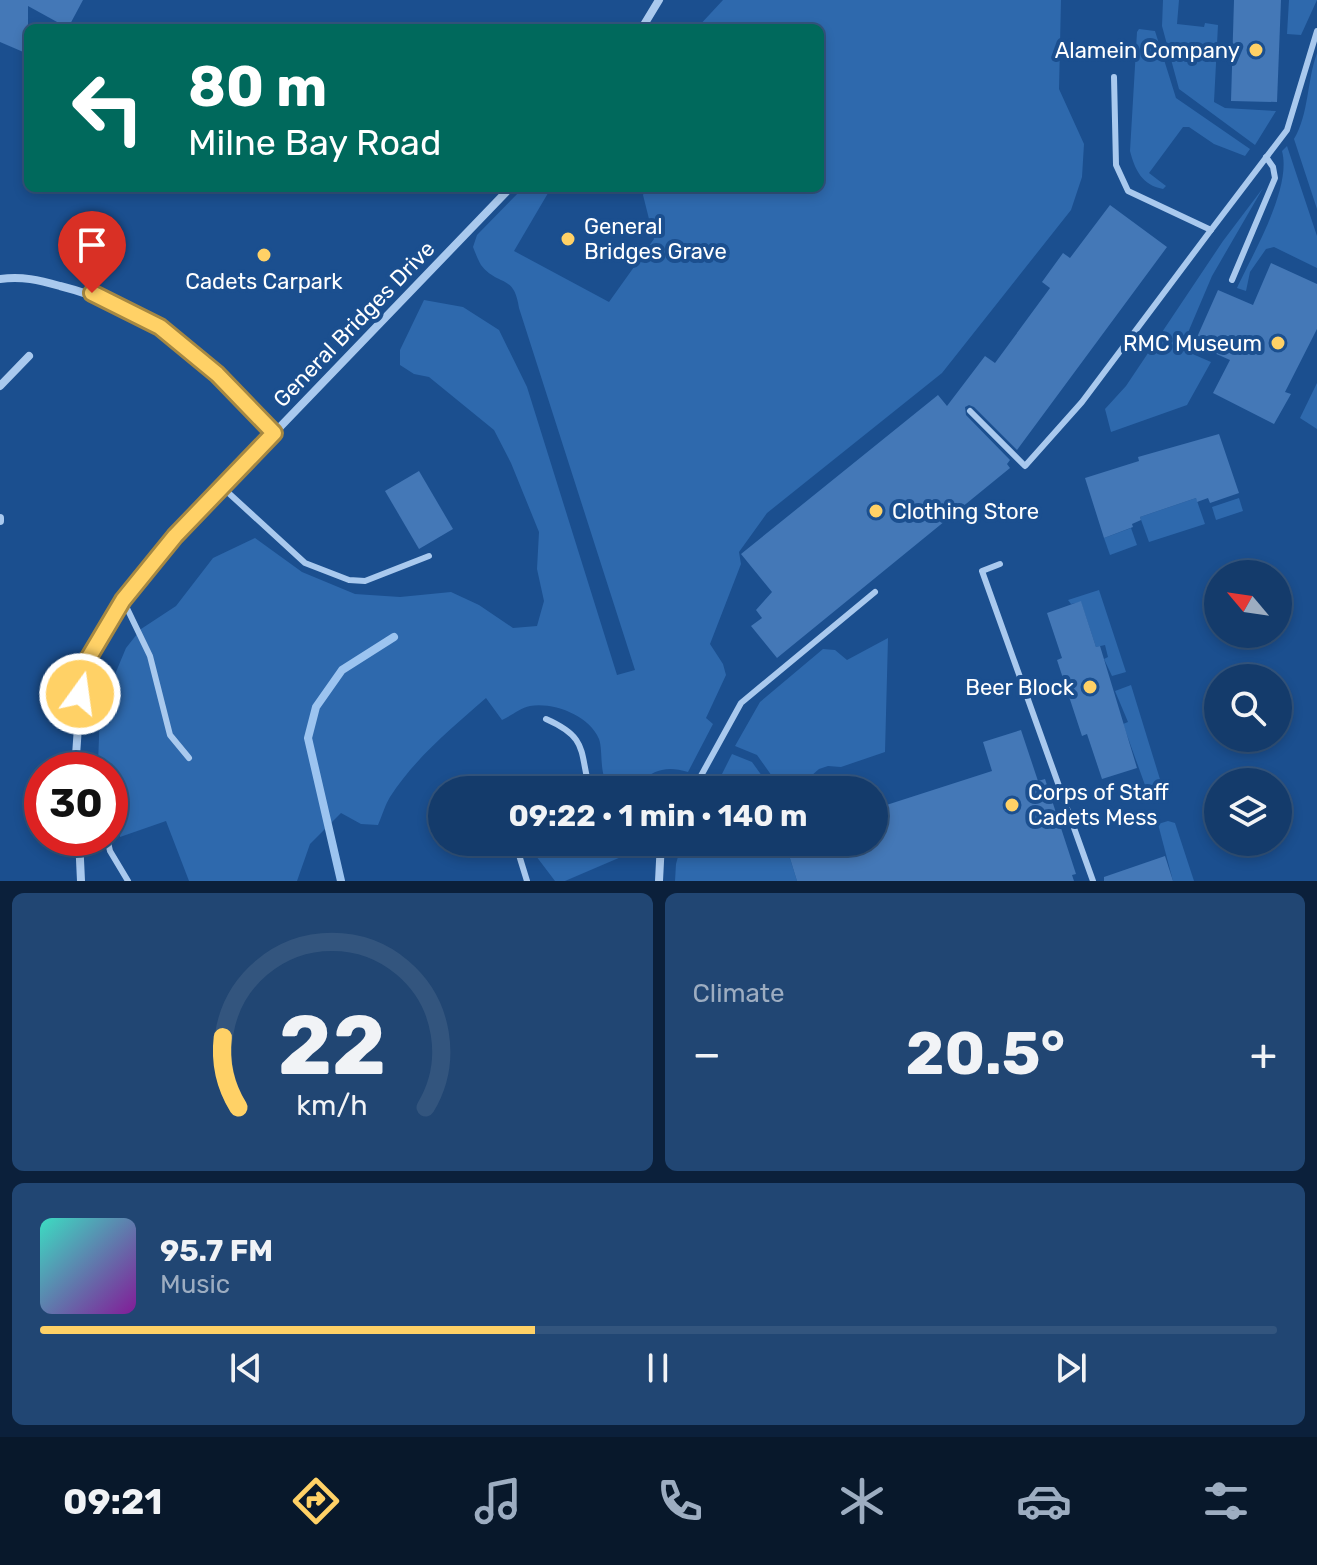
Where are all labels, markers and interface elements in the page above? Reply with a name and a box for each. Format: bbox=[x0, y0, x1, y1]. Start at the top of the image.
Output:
place label: Alamein Company bbox=[1055, 37, 1240, 64]
marker: Alamein Company bbox=[1247, 41, 1265, 59]
text: 80 m bbox=[188, 54, 327, 120]
icon: left bbox=[56, 56, 160, 160]
text: Milne Bay Road bbox=[188, 121, 441, 164]
pin bbox=[58, 211, 126, 293]
place label: General Bridges Grave bbox=[584, 213, 727, 265]
icon: arrive bbox=[70, 223, 114, 267]
marker: General Bridges Grave bbox=[559, 230, 577, 248]
street label: General Bridges Drive bbox=[268, 235, 440, 413]
marker: Cadets Carpark bbox=[255, 246, 273, 264]
place label: Cadets Carpark bbox=[185, 268, 343, 295]
place label: RMC Museum bbox=[1123, 330, 1262, 357]
marker: RMC Museum bbox=[1269, 334, 1287, 352]
place label: Clothing Store bbox=[892, 498, 1039, 525]
marker: Clothing Store bbox=[867, 502, 885, 520]
north arrow bbox=[1204, 560, 1292, 648]
map controls bbox=[1204, 560, 1292, 856]
position arrow bbox=[38, 652, 122, 736]
button: search bbox=[1204, 664, 1292, 752]
place label: Beer Block bbox=[965, 674, 1075, 701]
marker: Beer Block bbox=[1081, 678, 1099, 696]
speed limit sign: 30 bbox=[24, 752, 128, 856]
button: layers bbox=[1204, 768, 1292, 856]
place label: Corps of Staff Cadets Mess bbox=[1028, 779, 1170, 831]
marker: Corps of Staff Cadets Mess bbox=[1003, 796, 1021, 814]
text: 09:22 · 1 min · 140 m bbox=[508, 798, 808, 834]
text: Climate bbox=[693, 978, 785, 1009]
text: 22 bbox=[278, 996, 386, 1095]
text: 20.5° bbox=[905, 1018, 1065, 1089]
text: − bbox=[693, 1028, 721, 1080]
text: + bbox=[1250, 1028, 1277, 1080]
text: km/h bbox=[297, 1088, 368, 1122]
text: 95.7 FM bbox=[160, 1233, 273, 1269]
text: Music bbox=[160, 1269, 230, 1300]
icon: previous bbox=[224, 1346, 268, 1390]
icon: pause bbox=[636, 1346, 680, 1390]
icon: next bbox=[1049, 1346, 1093, 1390]
icon: directions bbox=[288, 1473, 344, 1529]
icon: music bbox=[470, 1473, 526, 1529]
icon: phone bbox=[652, 1473, 708, 1529]
icon: climate bbox=[834, 1473, 890, 1529]
icon: car bbox=[1016, 1473, 1072, 1529]
icon: filters bbox=[1198, 1473, 1254, 1529]
text: 09:21 bbox=[63, 1480, 162, 1523]

